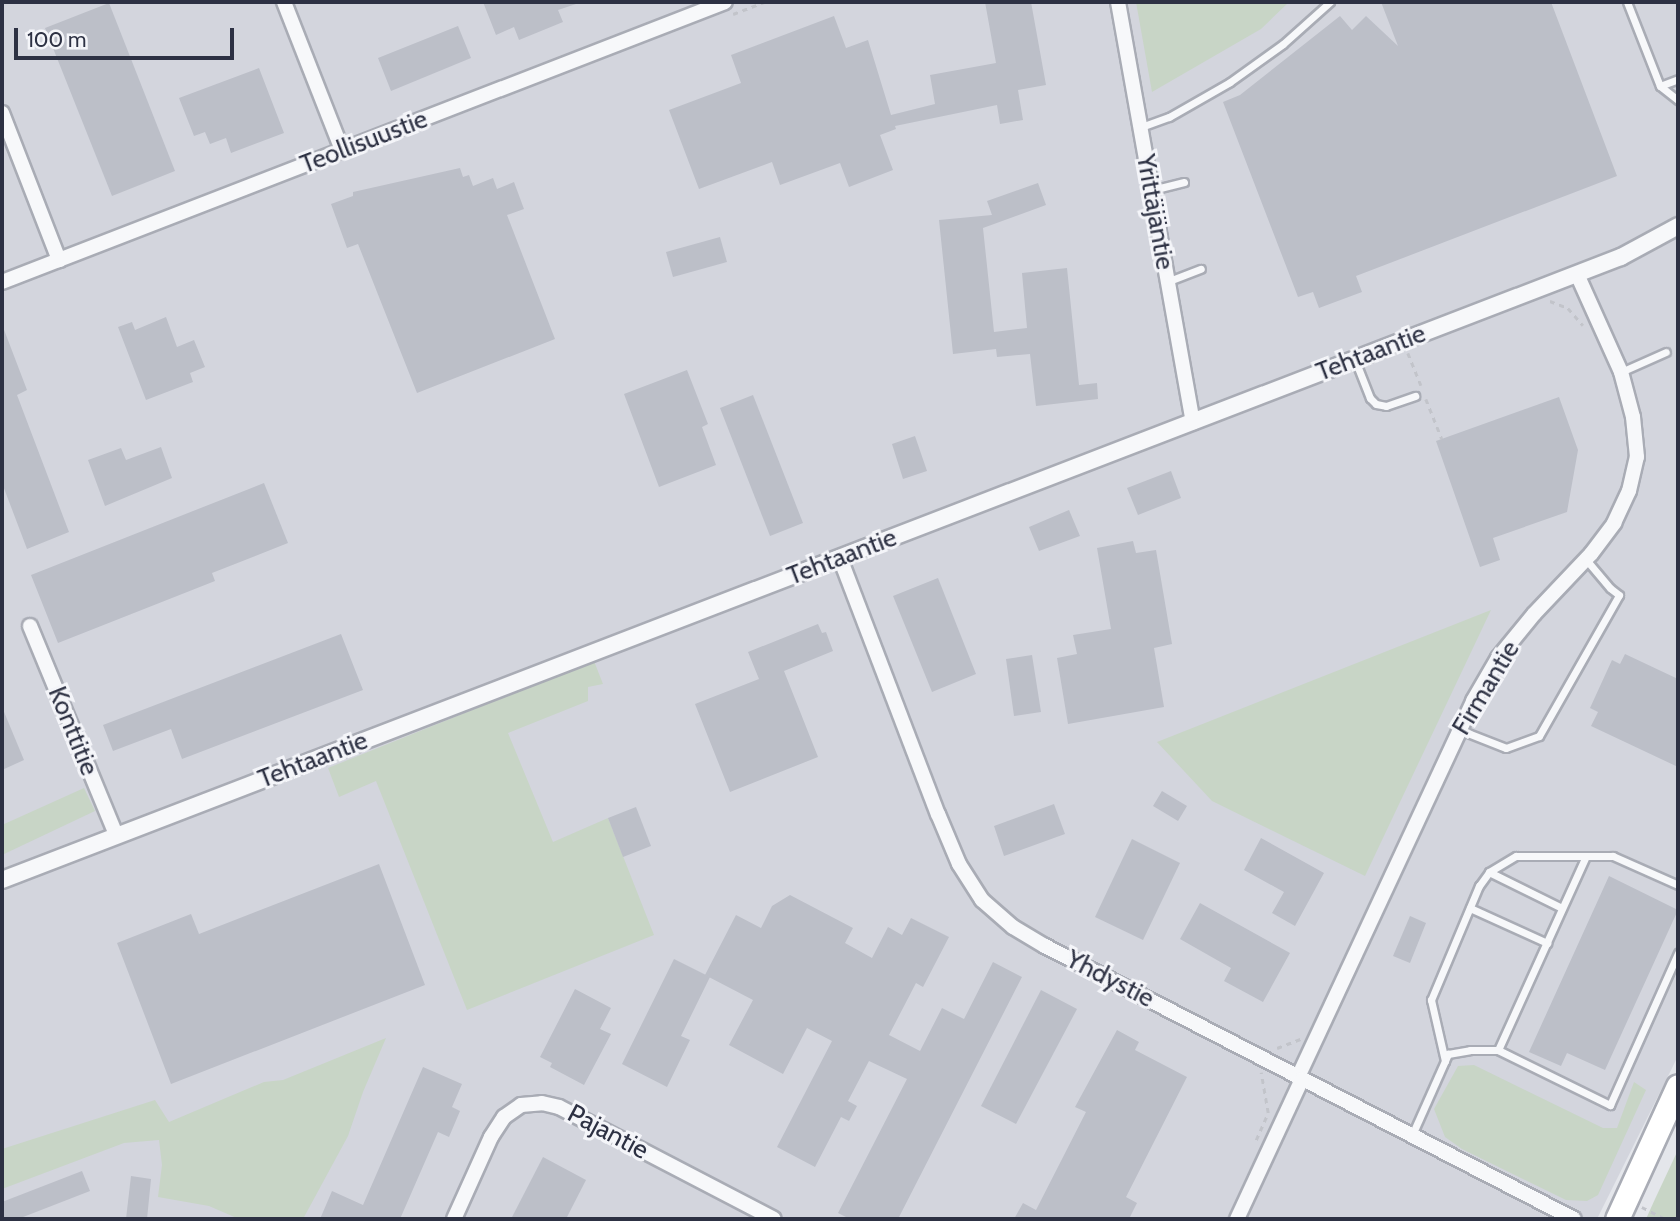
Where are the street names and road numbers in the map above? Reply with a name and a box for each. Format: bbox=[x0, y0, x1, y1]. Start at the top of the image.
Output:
street label: Teollisuustie bbox=[296, 104, 432, 180]
street label: Yrittäjäntie bbox=[1130, 152, 1180, 272]
street label: Tehtaantie bbox=[1312, 318, 1430, 388]
street label: Tehtaantie bbox=[783, 522, 901, 592]
street label: Firmantie bbox=[1446, 635, 1526, 741]
street label: Konttitie bbox=[41, 682, 105, 780]
street label: Tehtaantie bbox=[254, 725, 372, 795]
street label: Yhdystie bbox=[1061, 944, 1159, 1014]
street label: Pajantie bbox=[562, 1098, 654, 1166]

